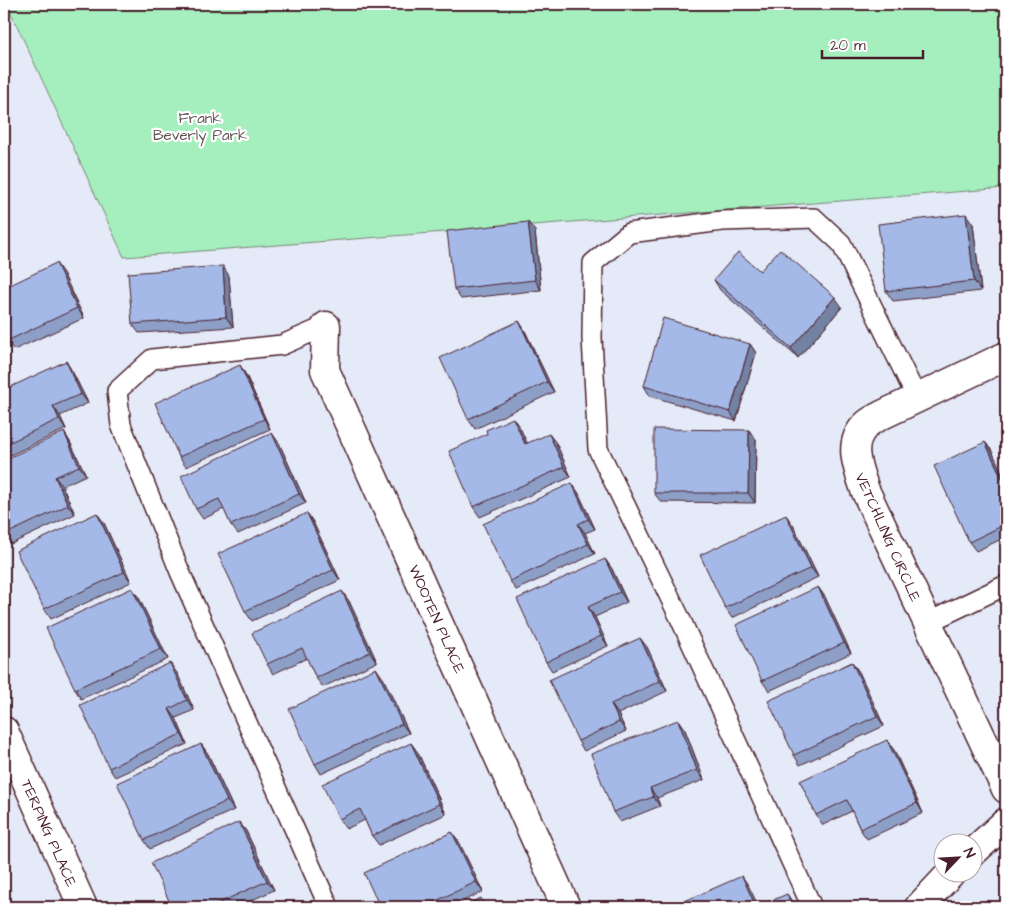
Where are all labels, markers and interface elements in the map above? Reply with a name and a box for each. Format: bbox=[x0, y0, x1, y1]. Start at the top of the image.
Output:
scale bar bbox=[822, 28, 924, 60]
text: 20 m bbox=[830, 35, 866, 56]
park label: Frank Beverly Park bbox=[153, 108, 247, 147]
street label: VETCHLING CIRCLE bbox=[850, 469, 926, 605]
street label: WOOTEN PLACE bbox=[403, 562, 470, 677]
street label: TERPING PLACE bbox=[15, 776, 82, 890]
north arrow bbox=[932, 834, 982, 884]
text: N bbox=[958, 845, 980, 861]

